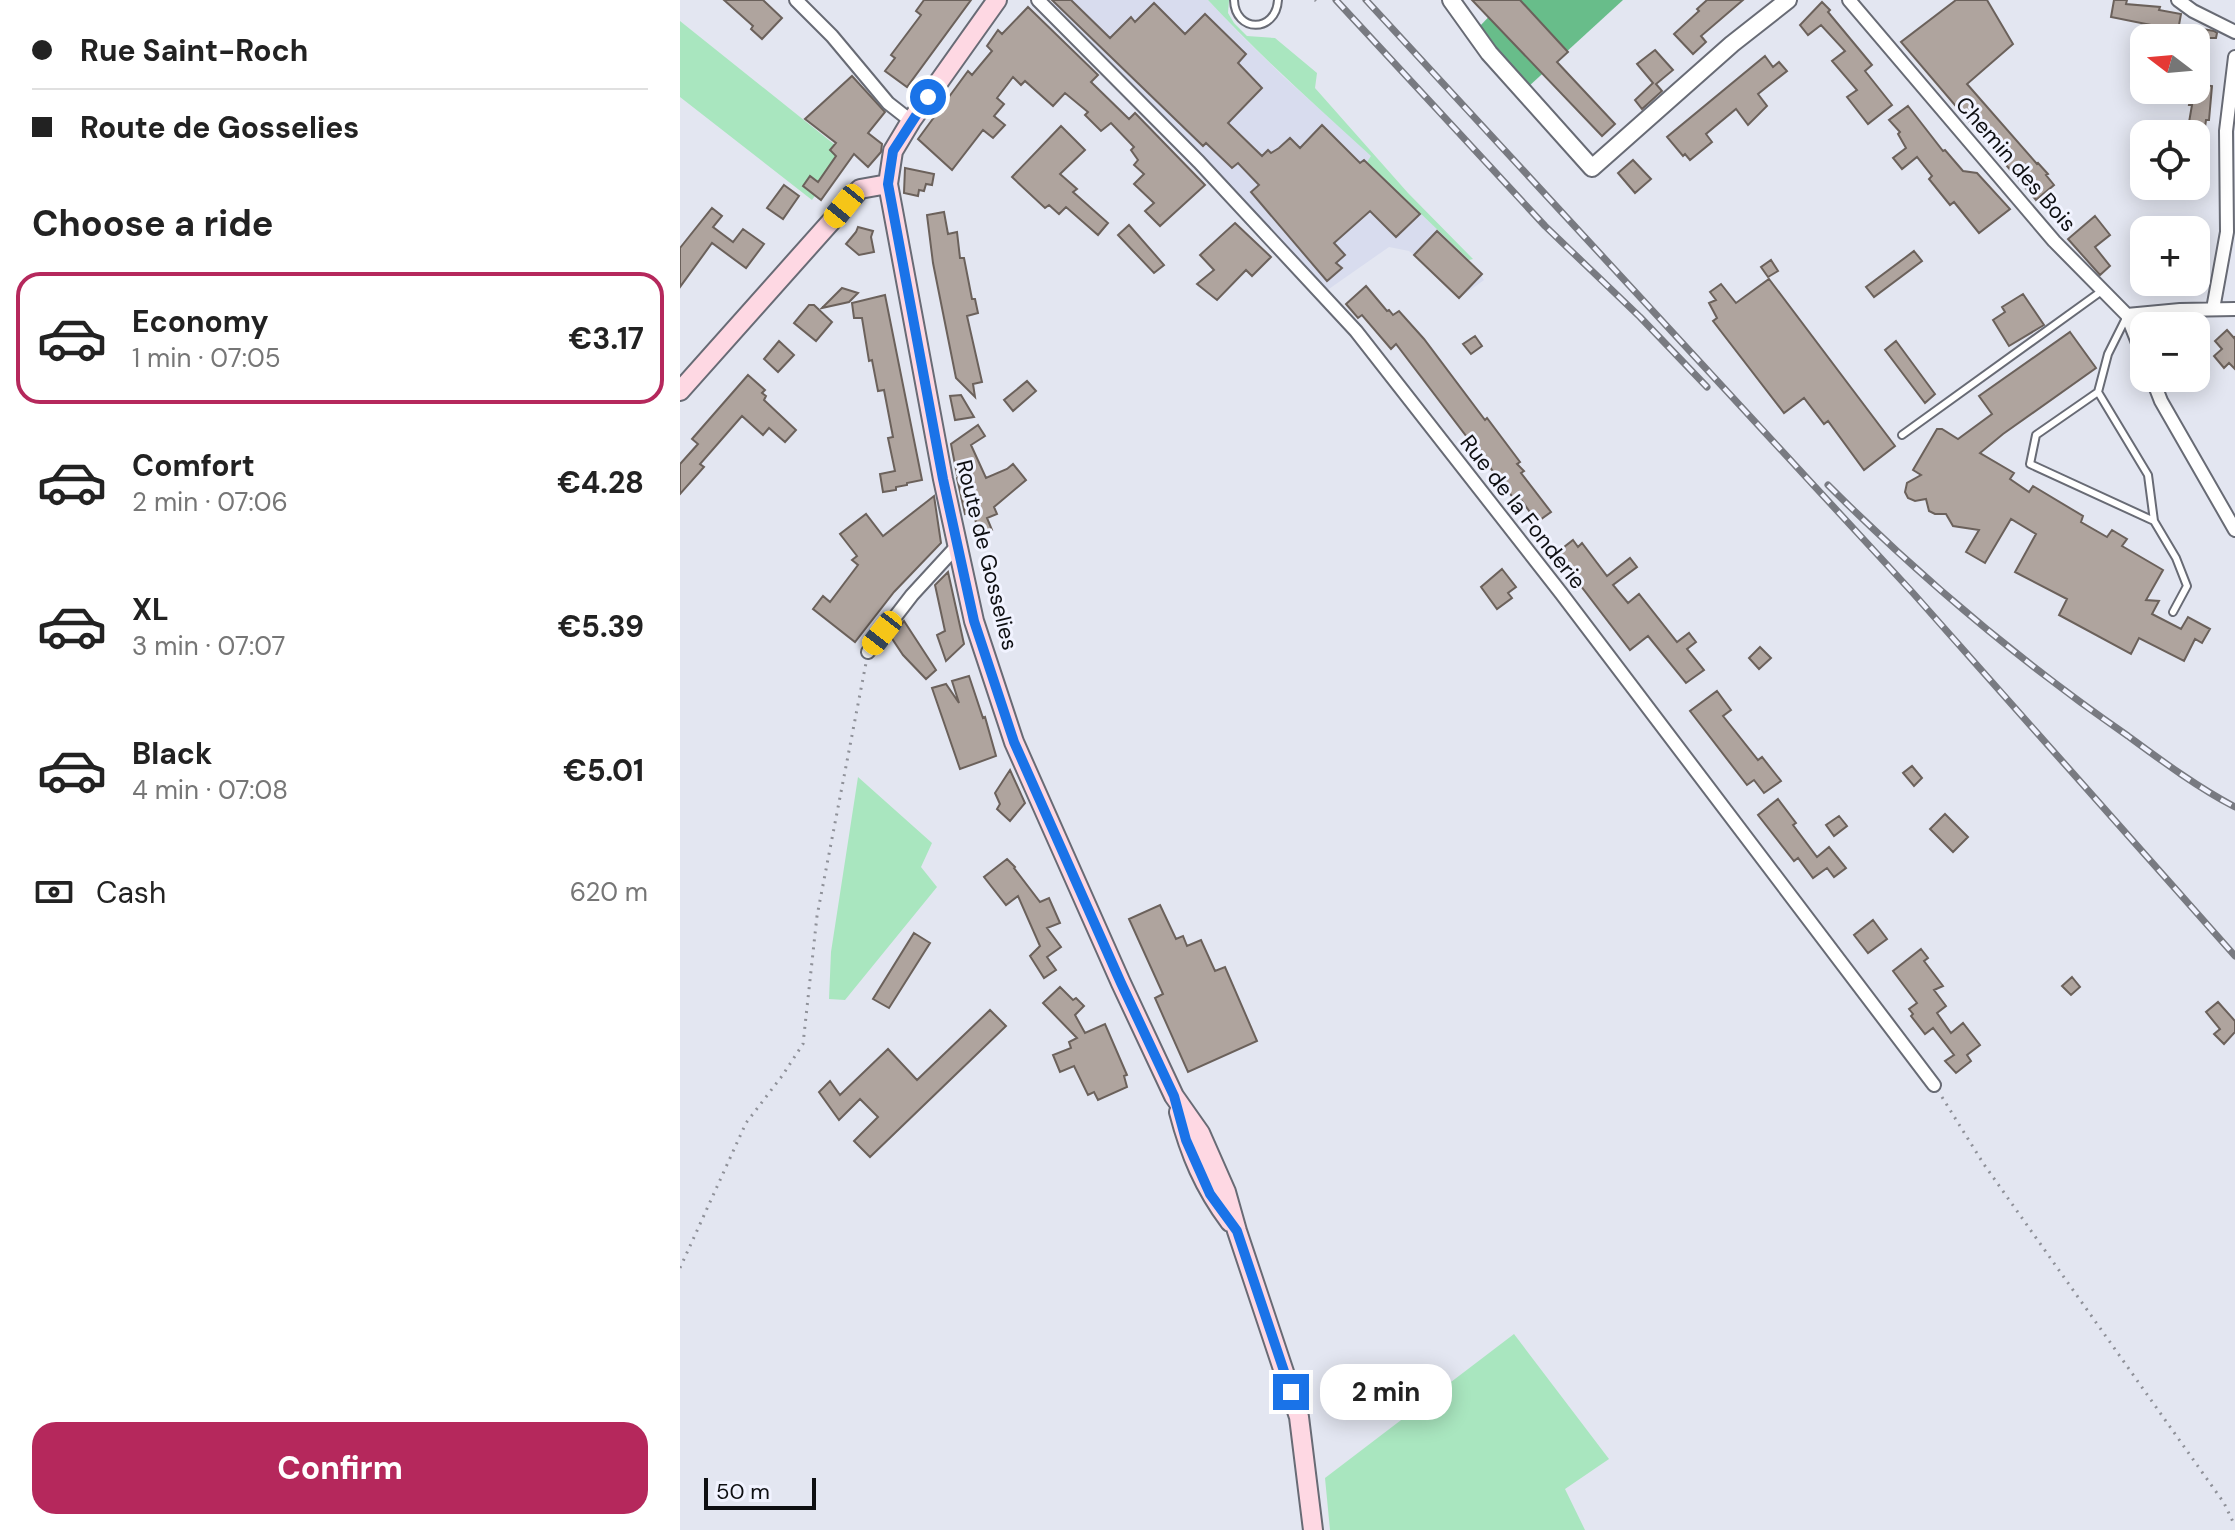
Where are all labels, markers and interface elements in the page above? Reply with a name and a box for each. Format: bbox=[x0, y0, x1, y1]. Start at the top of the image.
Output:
north arrow bbox=[2130, 24, 2210, 104]
map controls bbox=[2130, 24, 2210, 392]
text: Rue Saint-Roch bbox=[80, 31, 308, 70]
route start bbox=[910, 79, 946, 115]
street label: Chemin des Bois bbox=[1949, 90, 2083, 238]
text: Route de Gosselies bbox=[80, 108, 359, 147]
button: locate bbox=[2130, 120, 2210, 200]
car bbox=[820, 180, 868, 232]
text: Choose a ride bbox=[32, 200, 273, 247]
button: + bbox=[2130, 216, 2210, 296]
icon: car bbox=[36, 302, 108, 374]
text: Economy bbox=[132, 302, 269, 341]
button: − bbox=[2130, 312, 2210, 392]
text: €3.17 bbox=[569, 319, 644, 358]
text: 1 min · 07:05 bbox=[132, 341, 281, 375]
street label: Rue de la Fonderie bbox=[1454, 429, 1592, 595]
icon: car bbox=[36, 446, 108, 518]
text: Comfort bbox=[132, 446, 255, 485]
street label: Route de Gosselies bbox=[949, 457, 1025, 653]
text: €4.28 bbox=[557, 463, 644, 502]
text: 2 min · 07:06 bbox=[132, 485, 288, 519]
icon: car bbox=[36, 590, 108, 662]
text: XL bbox=[132, 590, 169, 629]
text: €5.39 bbox=[558, 607, 644, 646]
car bbox=[858, 607, 906, 659]
text: 3 min · 07:07 bbox=[132, 629, 285, 663]
icon: car bbox=[36, 734, 108, 806]
text: Black bbox=[132, 734, 212, 773]
text: €5.01 bbox=[563, 751, 644, 790]
text: 4 min · 07:08 bbox=[132, 773, 288, 807]
icon: cash bbox=[32, 870, 76, 914]
text: Cash bbox=[96, 873, 166, 912]
text: 620 m bbox=[570, 875, 648, 909]
callout: 2 min bbox=[1319, 1364, 1451, 1420]
route end bbox=[1273, 1374, 1309, 1410]
text: 2 min bbox=[1352, 1375, 1420, 1409]
button: Confirm bbox=[32, 1422, 648, 1514]
scale bar bbox=[704, 1474, 816, 1510]
text: 50 m bbox=[716, 1477, 770, 1506]

